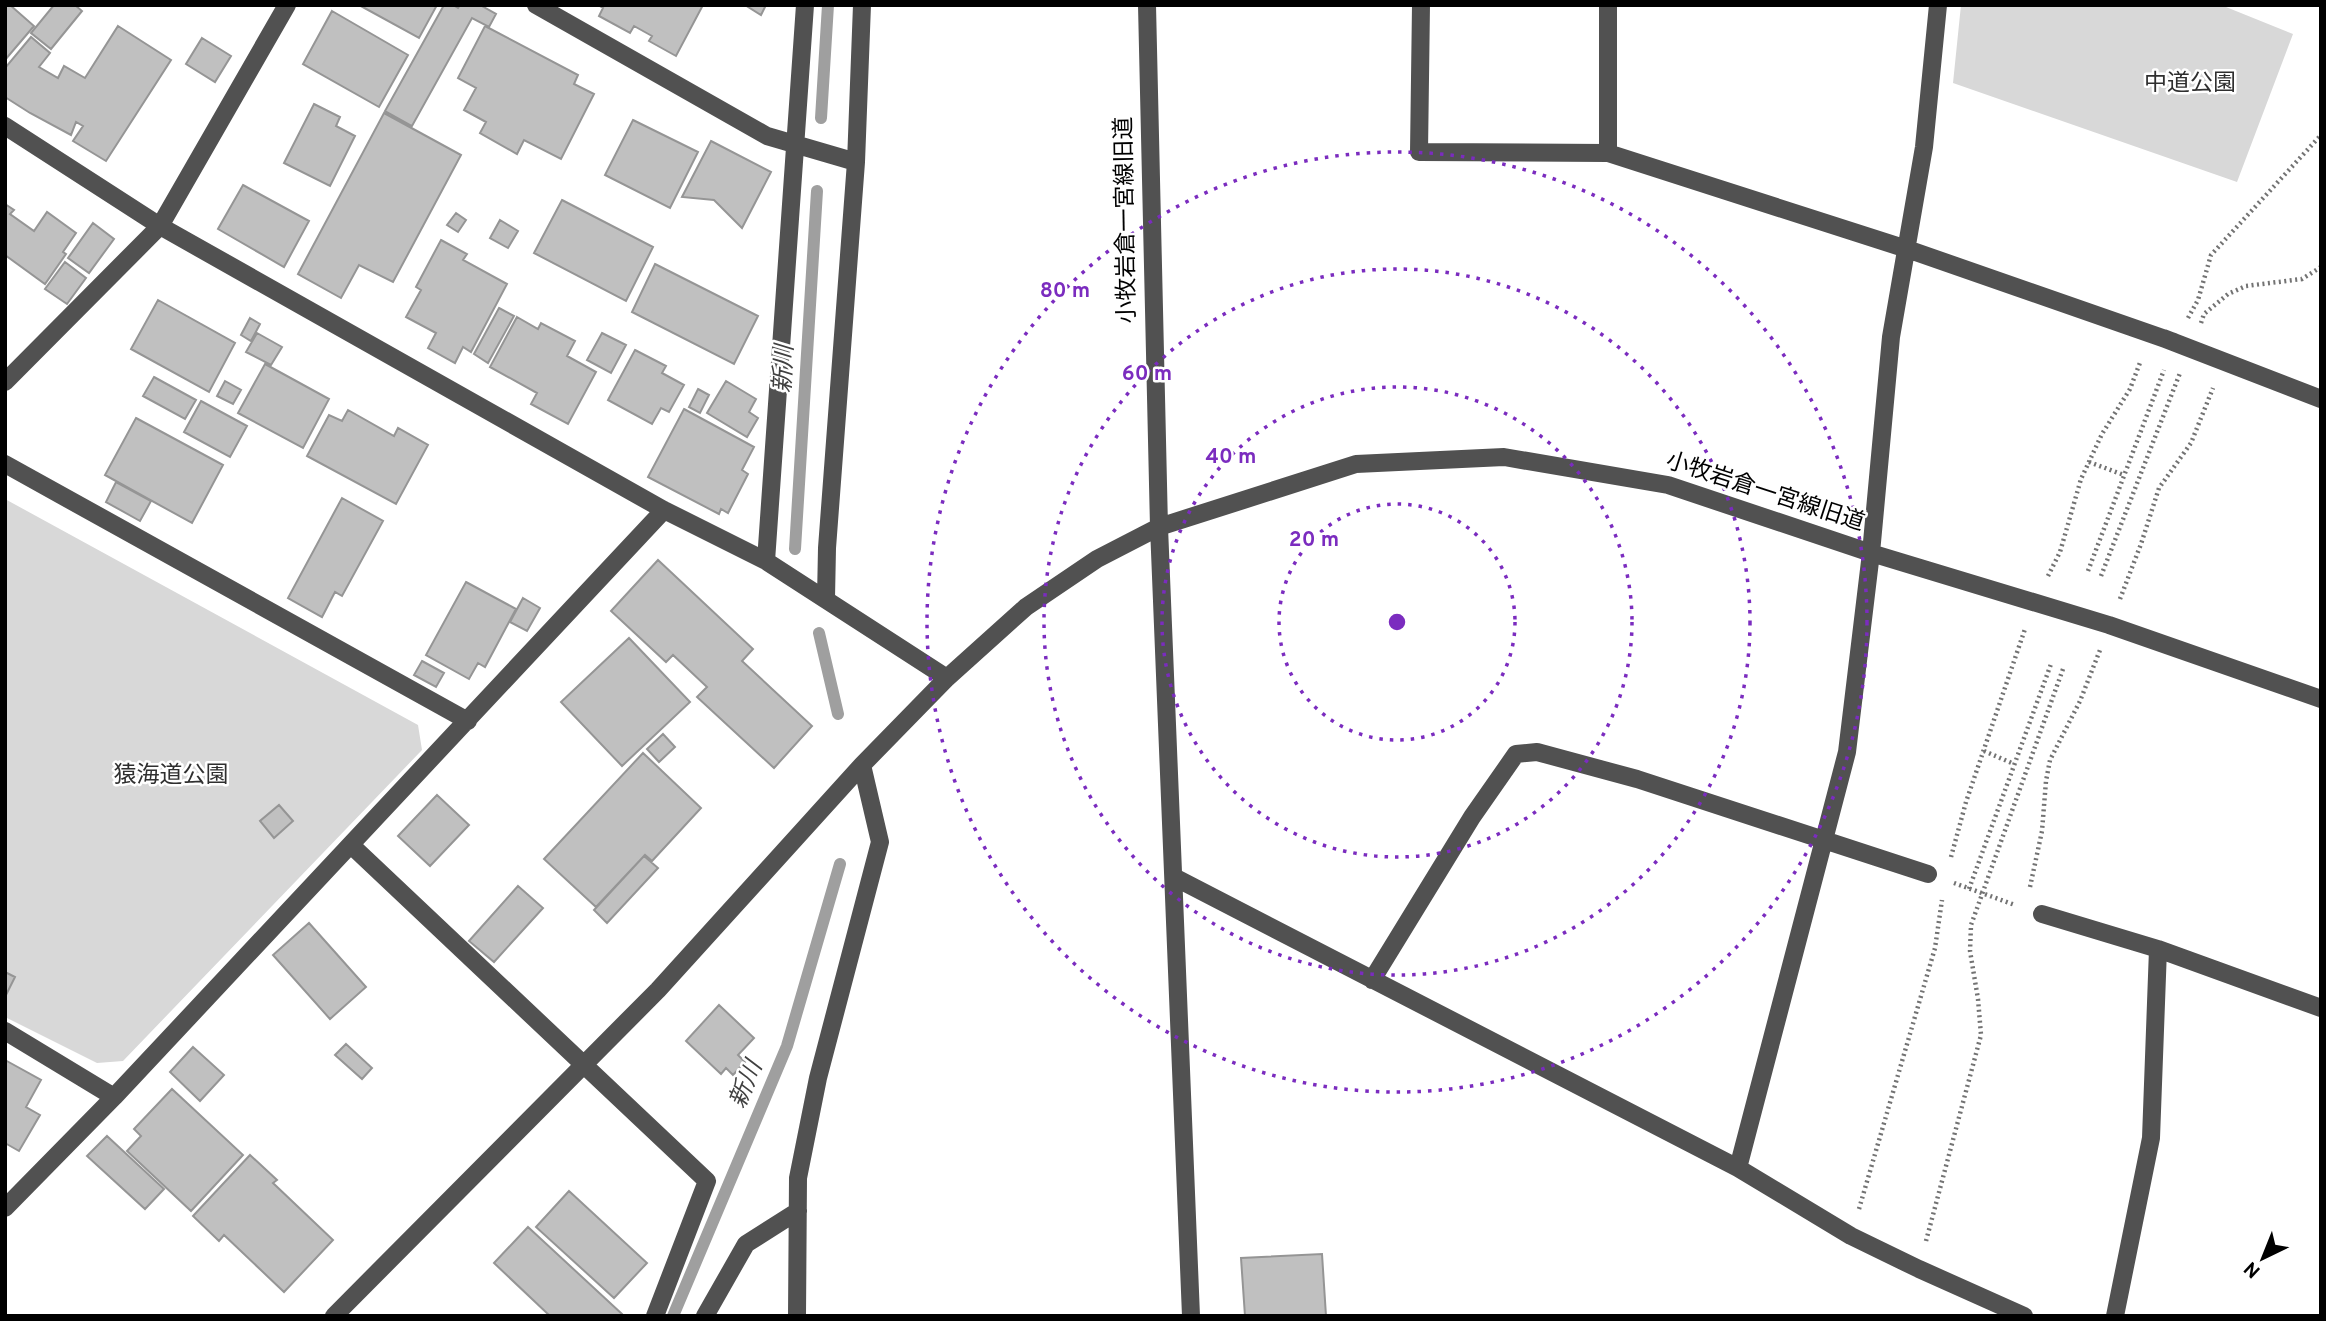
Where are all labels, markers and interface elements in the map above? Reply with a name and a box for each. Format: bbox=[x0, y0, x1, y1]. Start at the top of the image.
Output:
park label: 中道公園 bbox=[2144, 70, 2236, 99]
street label: 小牧岩倉一宮線旧道 bbox=[1111, 116, 1143, 324]
text: 80 m bbox=[1040, 278, 1090, 305]
water label: 新川 bbox=[769, 341, 801, 394]
text: 60 m bbox=[1122, 361, 1172, 388]
text: 40 m bbox=[1206, 444, 1256, 471]
street label: 小牧岩倉一宮線旧道 bbox=[1662, 447, 1868, 539]
text: 20 m bbox=[1289, 527, 1339, 554]
centre of rings bbox=[1385, 610, 1409, 634]
park label: 猿海道公園 bbox=[114, 762, 229, 791]
water label: 新川 bbox=[724, 1054, 771, 1113]
north arrow bbox=[2228, 1223, 2298, 1293]
text: N bbox=[2240, 1256, 2266, 1282]

